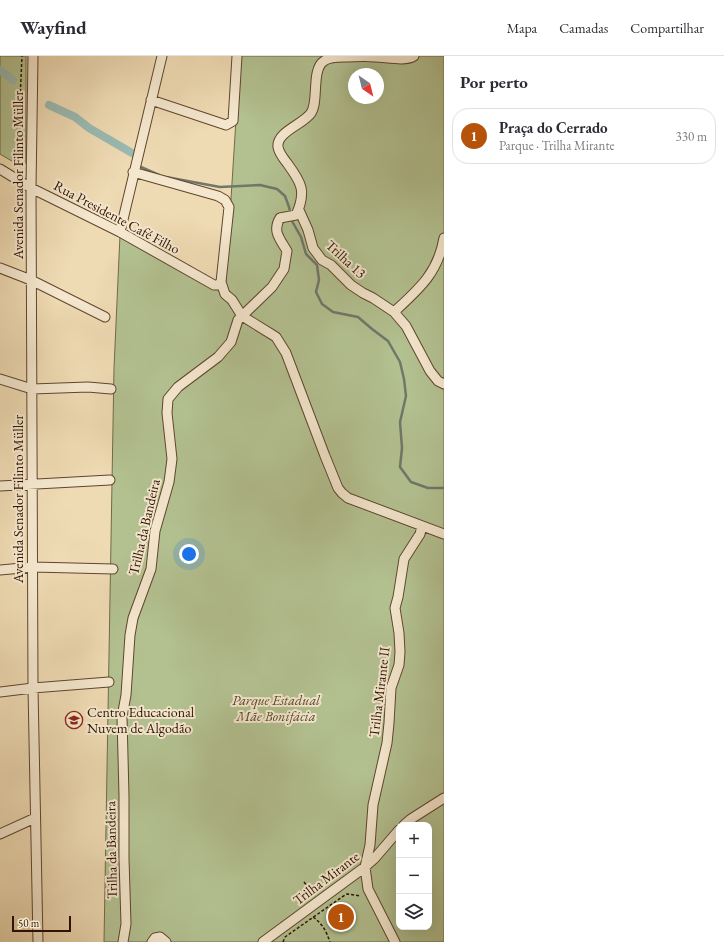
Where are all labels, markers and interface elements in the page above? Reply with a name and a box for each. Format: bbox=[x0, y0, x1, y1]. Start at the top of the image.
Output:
text: Wayfind bbox=[20, 15, 87, 40]
text: Mapa bbox=[507, 19, 537, 37]
text: Camadas bbox=[559, 19, 608, 37]
text: Compartilhar bbox=[630, 19, 704, 37]
north arrow bbox=[348, 68, 384, 104]
text: Por perto bbox=[460, 71, 528, 93]
street label: Avenida Senador Filinto Müller bbox=[9, 90, 27, 260]
text: Praça do Cerrado bbox=[499, 118, 608, 137]
text: 1 bbox=[471, 128, 477, 145]
text: 330 m bbox=[676, 128, 707, 145]
text: Parque · Trilha Mirante bbox=[499, 137, 615, 154]
street label: Rua Presidente Café Filho bbox=[51, 176, 183, 258]
street label: Trilha 13 bbox=[322, 236, 370, 282]
street label: Avenida Senador Filinto Müller bbox=[9, 414, 27, 584]
street label: Trilha da Bandeira bbox=[124, 477, 164, 577]
your location bbox=[179, 544, 199, 564]
street label: Trilha Mirante II bbox=[365, 646, 394, 738]
park label: Parque Estadual Mãe Bonifácia bbox=[232, 691, 321, 725]
place label: Centro Educacional Nuvem de Algodão bbox=[87, 703, 195, 737]
school or university icon: Centro Educacional Nuvem de Algodão bbox=[64, 710, 84, 730]
street label: Trilha da Bandeira bbox=[101, 800, 121, 899]
map controls bbox=[396, 822, 432, 930]
button: + bbox=[396, 822, 432, 858]
street label: Trilha Mirante bbox=[289, 847, 363, 909]
button: − bbox=[396, 858, 432, 894]
button: layers bbox=[396, 894, 432, 930]
pin: 1 bbox=[328, 902, 354, 932]
scale bar bbox=[12, 914, 71, 933]
text: 50 m bbox=[18, 916, 39, 930]

